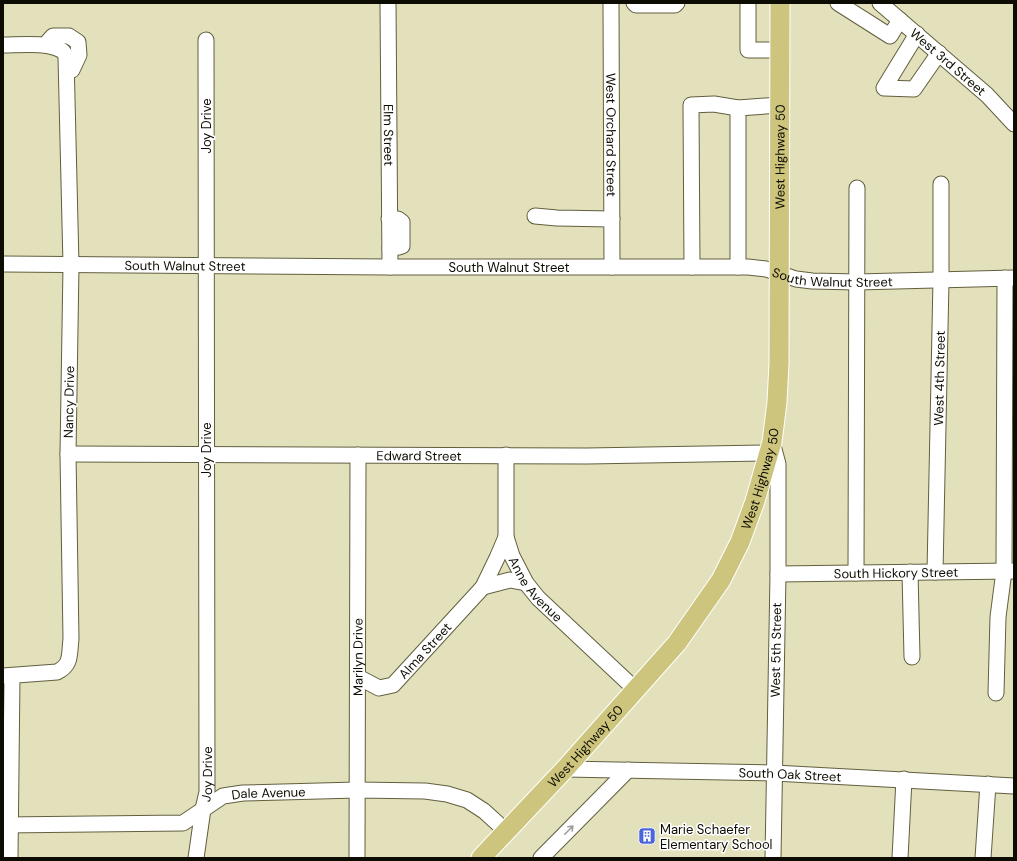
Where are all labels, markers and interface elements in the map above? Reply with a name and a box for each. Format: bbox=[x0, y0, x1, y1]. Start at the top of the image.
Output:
street label: West 3rd Street bbox=[907, 24, 990, 99]
street label: West Orchard Street bbox=[603, 73, 620, 197]
street label: Joy Drive bbox=[198, 98, 215, 154]
street label: Elm Street bbox=[380, 104, 398, 166]
street label: West Highway 50 bbox=[771, 104, 788, 209]
street label: South Walnut Street bbox=[124, 256, 246, 274]
street label: South Walnut Street bbox=[448, 259, 570, 276]
street label: South Walnut Street bbox=[770, 263, 893, 291]
street label: West 4th Street bbox=[930, 330, 948, 426]
street label: Nancy Drive bbox=[60, 366, 78, 438]
street label: Joy Drive bbox=[198, 422, 215, 478]
street label: West Highway 50 bbox=[737, 427, 782, 532]
street label: Edward Street bbox=[376, 447, 462, 464]
street label: Anne Avenue bbox=[505, 554, 566, 625]
street label: South Hickory Street bbox=[834, 563, 958, 582]
street label: West 5th Street bbox=[767, 602, 785, 698]
street label: Marilyn Drive bbox=[349, 618, 366, 696]
street label: Alma Street bbox=[395, 619, 455, 682]
street label: West Highway 50 bbox=[544, 701, 627, 791]
street label: Joy Drive bbox=[197, 746, 216, 803]
street label: South Oak Street bbox=[738, 764, 842, 785]
street label: Dale Avenue bbox=[230, 783, 306, 803]
place label: Marie Schaefer Elementary School bbox=[660, 821, 773, 853]
one-way arrow bbox=[564, 825, 574, 835]
building icon: Marie Schaefer Elementary School bbox=[637, 826, 657, 846]

